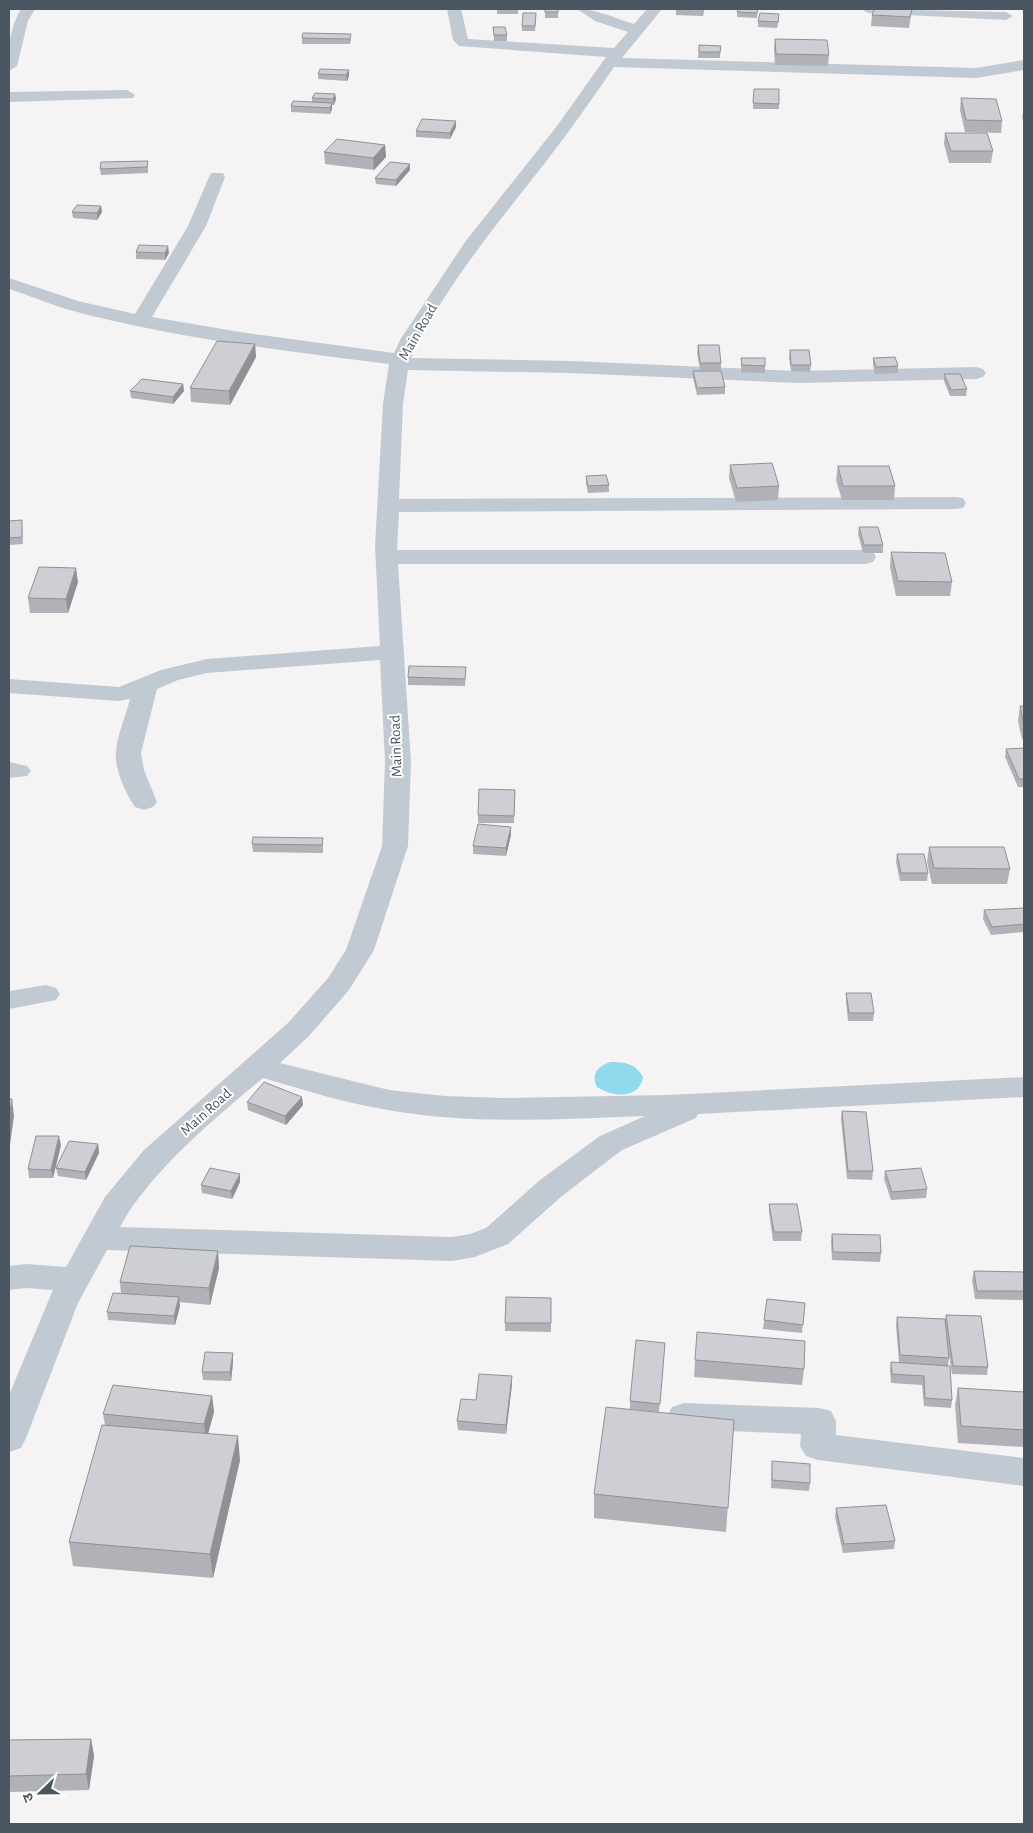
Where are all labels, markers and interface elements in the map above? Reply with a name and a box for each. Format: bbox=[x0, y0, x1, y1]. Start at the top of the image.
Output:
street label: Main Road bbox=[396, 301, 440, 363]
street label: Main Road bbox=[387, 714, 405, 777]
street label: Main Road bbox=[178, 1085, 234, 1138]
north arrow bbox=[15, 1768, 65, 1818]
text: उ bbox=[21, 1790, 37, 1804]

